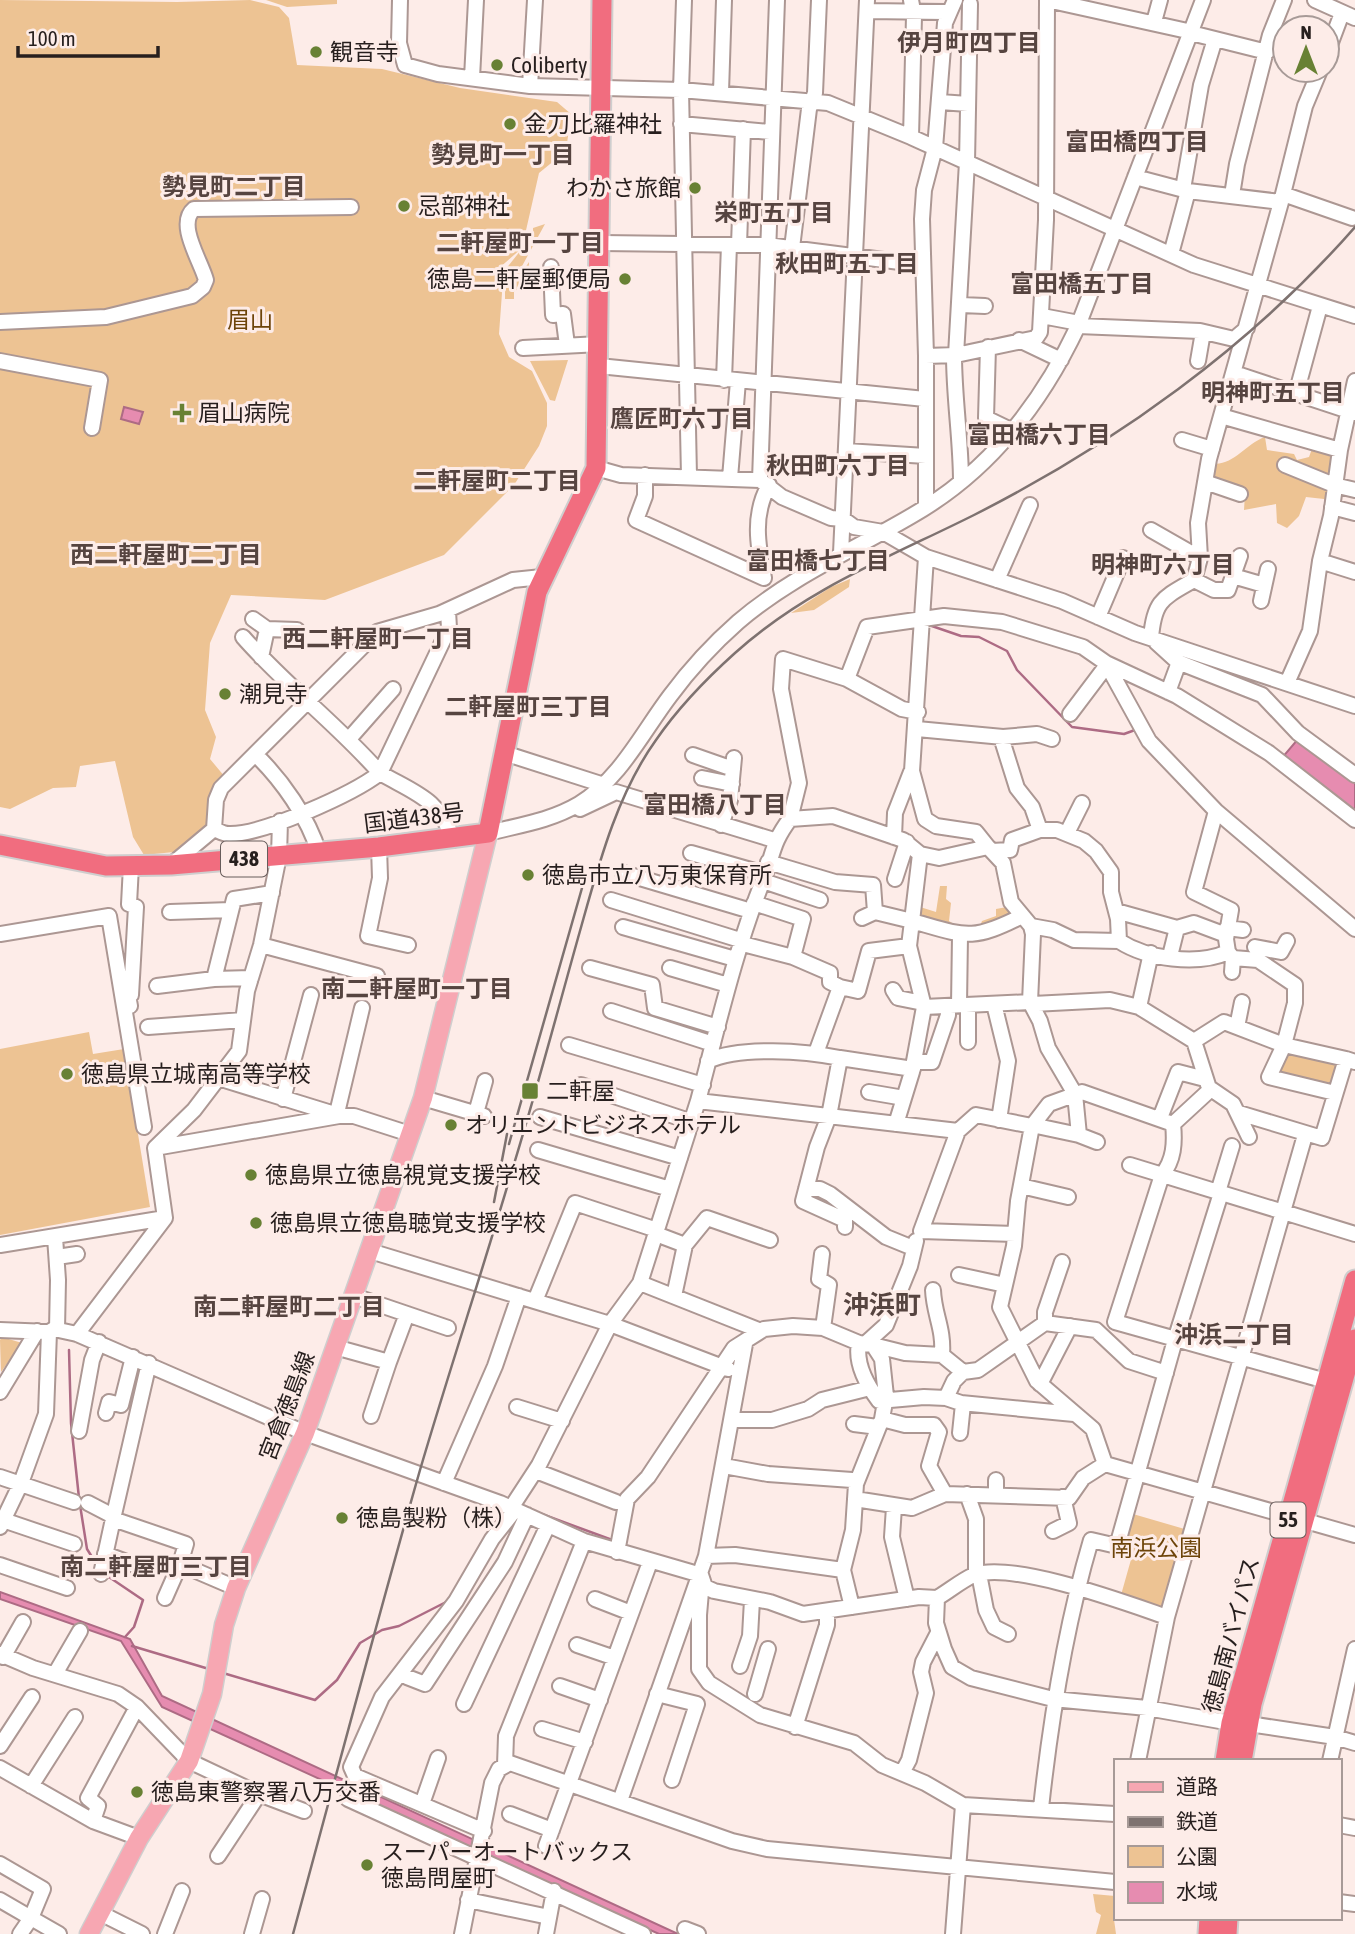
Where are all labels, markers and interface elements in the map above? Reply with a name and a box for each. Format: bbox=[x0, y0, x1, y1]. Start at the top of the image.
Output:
scale bar bbox=[18, 14, 158, 58]
north arrow bbox=[1271, 14, 1341, 84]
text: N bbox=[1300, 21, 1312, 43]
text: 100 m bbox=[28, 26, 76, 50]
district label: 伊月町四丁目 bbox=[897, 29, 1041, 56]
place label: 観音寺 bbox=[330, 39, 399, 65]
marker: 観音寺 bbox=[308, 44, 324, 60]
place label: Coliberty bbox=[511, 52, 588, 78]
marker: Coliberty bbox=[489, 57, 505, 73]
place label: 金刀比羅神社 bbox=[524, 111, 662, 137]
marker: 金刀比羅神社 bbox=[502, 116, 518, 132]
district label: 富田橋四丁目 bbox=[1065, 128, 1209, 155]
district label: 勢見町一丁目 bbox=[431, 141, 575, 168]
district label: 勢見町二丁目 bbox=[162, 173, 306, 200]
place label: わかさ旅館 bbox=[566, 175, 681, 201]
marker: わかさ旅館 bbox=[687, 180, 703, 196]
place label: 忌部神社 bbox=[418, 193, 510, 219]
marker: 忌部神社 bbox=[396, 198, 412, 214]
district label: 栄町五丁目 bbox=[714, 199, 834, 226]
district label: 二軒屋町一丁目 bbox=[436, 229, 604, 256]
district label: 秋田町五丁目 bbox=[775, 250, 919, 277]
place label: 徳島二軒屋郵便局 bbox=[427, 266, 611, 292]
district label: 富田橋五丁目 bbox=[1010, 270, 1154, 297]
marker: 徳島二軒屋郵便局 bbox=[617, 271, 633, 287]
park label: 眉山 bbox=[227, 307, 273, 333]
district label: 明神町五丁目 bbox=[1201, 379, 1345, 406]
place label: 眉山病院 bbox=[198, 400, 290, 426]
marker: 眉山病院 bbox=[172, 403, 192, 423]
district label: 鷹匠町六丁目 bbox=[610, 405, 754, 432]
district label: 富田橋六丁目 bbox=[967, 421, 1111, 448]
district label: 秋田町六丁目 bbox=[766, 452, 910, 479]
district label: 二軒屋町二丁目 bbox=[413, 467, 581, 494]
district label: 西二軒屋町二丁目 bbox=[70, 541, 262, 568]
district label: 富田橋七丁目 bbox=[746, 547, 890, 574]
district label: 明神町六丁目 bbox=[1091, 551, 1235, 578]
district label: 西二軒屋町一丁目 bbox=[282, 625, 474, 652]
place label: 潮見寺 bbox=[239, 681, 308, 707]
marker: 潮見寺 bbox=[217, 686, 233, 702]
district label: 二軒屋町三丁目 bbox=[444, 693, 612, 720]
district label: 富田橋八丁目 bbox=[643, 791, 787, 818]
street label: 国道438号 bbox=[362, 799, 466, 837]
road number: 438 bbox=[221, 842, 267, 876]
place label: 徳島市立八万東保育所 bbox=[542, 862, 772, 888]
marker: 徳島市立八万東保育所 bbox=[520, 867, 536, 883]
district label: 南二軒屋町一丁目 bbox=[321, 975, 513, 1002]
place label: 徳島県立城南高等学校 bbox=[81, 1061, 311, 1087]
marker: 徳島県立城南高等学校 bbox=[59, 1066, 75, 1082]
place label: 二軒屋 bbox=[546, 1078, 615, 1104]
marker: 二軒屋 bbox=[520, 1081, 540, 1101]
place label: オリエントビジネスホテル bbox=[465, 1112, 741, 1138]
marker: オリエントビジネスホテル bbox=[443, 1117, 459, 1133]
place label: 徳島県立徳島視覚支援学校 bbox=[265, 1162, 541, 1188]
marker: 徳島県立徳島視覚支援学校 bbox=[243, 1167, 259, 1183]
place label: 徳島県立徳島聴覚支援学校 bbox=[270, 1210, 546, 1236]
marker: 徳島県立徳島聴覚支援学校 bbox=[248, 1215, 264, 1231]
district label: 沖浜町 bbox=[843, 1290, 921, 1320]
district label: 南二軒屋町二丁目 bbox=[193, 1293, 385, 1320]
district label: 沖浜二丁目 bbox=[1174, 1321, 1294, 1348]
street label: 宮倉徳島線 bbox=[254, 1348, 320, 1464]
road number: 55 bbox=[1270, 1502, 1306, 1538]
place label: 徳島製粉（株） bbox=[356, 1505, 517, 1531]
marker: 徳島製粉（株） bbox=[334, 1510, 350, 1526]
park label: 南浜公園 bbox=[1110, 1535, 1202, 1561]
district label: 南二軒屋町三丁目 bbox=[60, 1553, 252, 1580]
street label: 徳島南バイパス bbox=[1198, 1554, 1264, 1716]
legend bbox=[1114, 1759, 1341, 1920]
text: 道路 bbox=[1176, 1774, 1218, 1798]
place label: 徳島東警察署八万交番 bbox=[151, 1779, 381, 1805]
marker: 徳島東警察署八万交番 bbox=[129, 1784, 145, 1800]
text: 鉄道 bbox=[1176, 1809, 1218, 1833]
place label: スーパーオートバックス 徳島問屋町 bbox=[381, 1839, 633, 1891]
text: 公園 bbox=[1176, 1844, 1218, 1868]
marker: スーパーオートバックス 徳島問屋町 bbox=[359, 1857, 375, 1873]
text: 水域 bbox=[1176, 1879, 1218, 1903]

